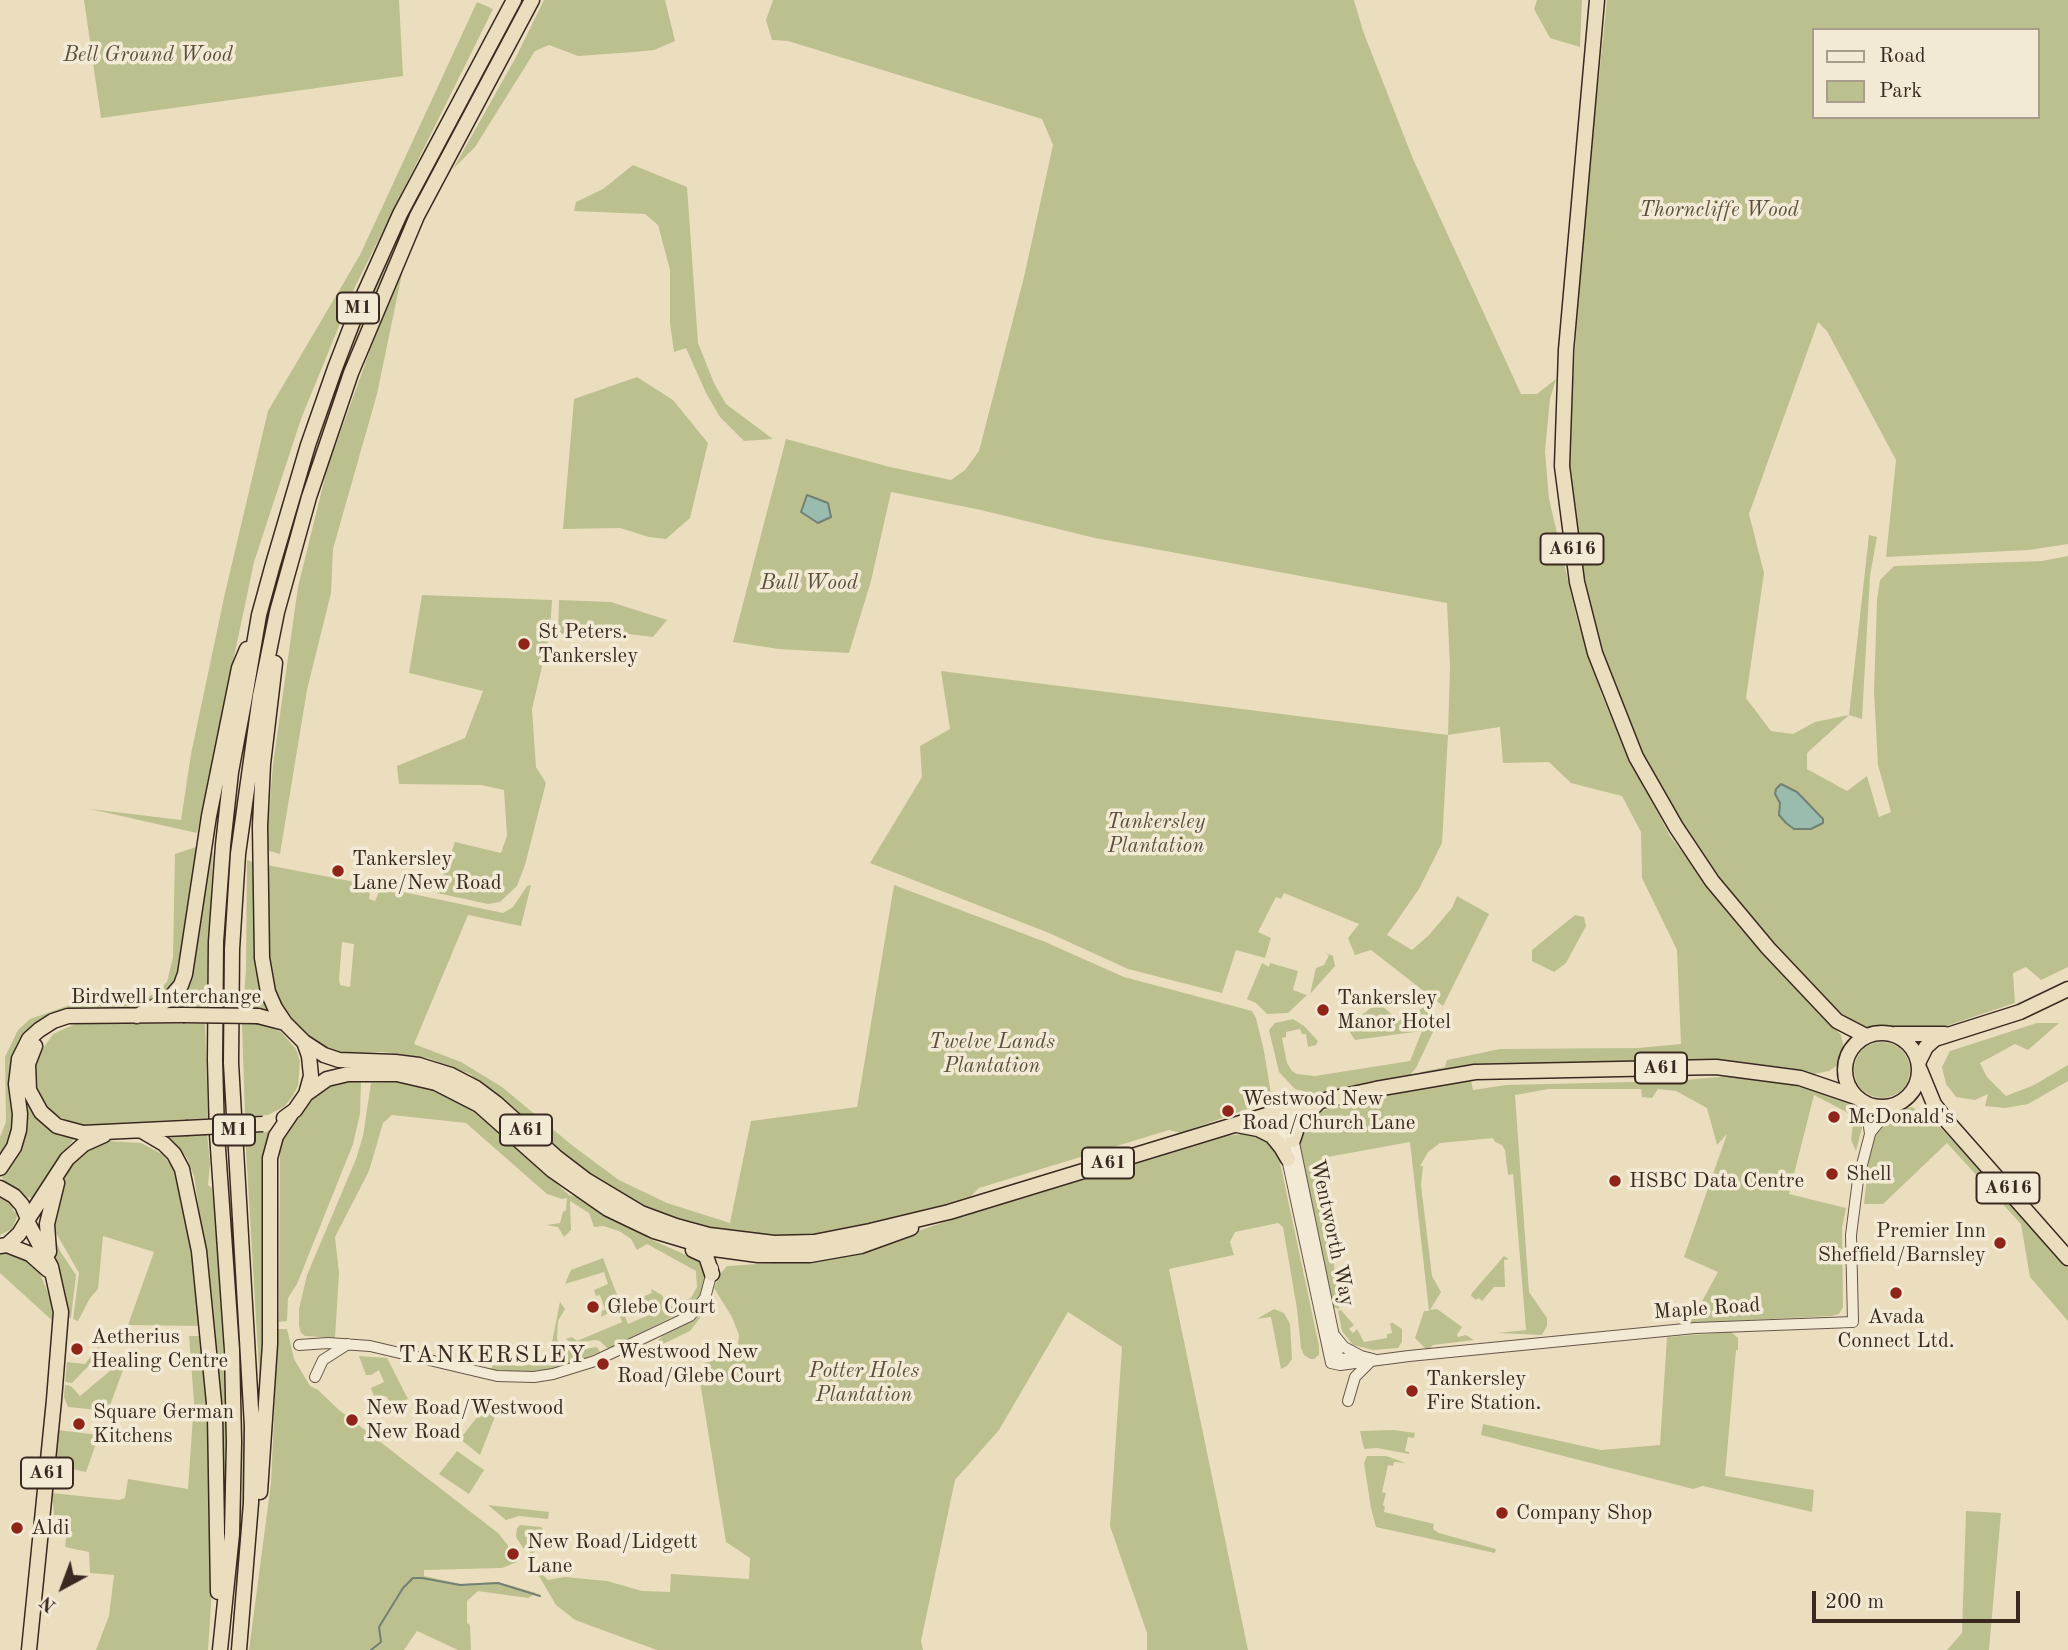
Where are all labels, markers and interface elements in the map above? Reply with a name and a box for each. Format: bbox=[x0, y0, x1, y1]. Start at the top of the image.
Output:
legend bbox=[1812, 28, 2040, 119]
park label: Bell Ground Wood bbox=[63, 42, 233, 68]
text: Road bbox=[1879, 46, 1926, 67]
text: Park bbox=[1879, 81, 1922, 102]
park label: Thorncliffe Wood bbox=[1639, 197, 1799, 223]
road number: M1 bbox=[337, 292, 379, 324]
road number: A616 bbox=[1540, 534, 1604, 564]
park label: Bull Wood bbox=[760, 570, 858, 596]
place label: St Peters. Tankersley bbox=[538, 619, 638, 669]
marker: St Peters. Tankersley bbox=[516, 636, 532, 652]
park label: Tankersley Plantation bbox=[1107, 809, 1205, 859]
place label: Tankersley Lane/New Road bbox=[352, 846, 502, 896]
marker: Tankersley Lane/New Road bbox=[330, 863, 346, 879]
street label: Birdwell Interchange bbox=[71, 984, 261, 1010]
place label: Tankersley Manor Hotel bbox=[1337, 985, 1451, 1035]
marker: Tankersley Manor Hotel bbox=[1315, 1002, 1331, 1018]
park label: Twelve Lands Plantation bbox=[929, 1029, 1055, 1079]
road number: A61 bbox=[1635, 1052, 1687, 1084]
place label: Westwood New Road/Church Lane bbox=[1242, 1086, 1415, 1136]
marker: Westwood New Road/Church Lane bbox=[1220, 1103, 1236, 1119]
place label: McDonald's bbox=[1848, 1104, 1954, 1130]
marker: McDonald's bbox=[1826, 1109, 1842, 1125]
road number: M1 bbox=[213, 1114, 255, 1146]
road number: A61 bbox=[500, 1114, 552, 1146]
road number: A61 bbox=[1082, 1148, 1134, 1178]
street label: Wentworth Way bbox=[1304, 1157, 1360, 1309]
place label: Shell bbox=[1846, 1161, 1891, 1187]
marker: Shell bbox=[1824, 1166, 1840, 1182]
place label: HSBC Data Centre bbox=[1629, 1168, 1804, 1194]
road number: A616 bbox=[1976, 1172, 2039, 1204]
marker: HSBC Data Centre bbox=[1607, 1173, 1623, 1189]
place label: Premier Inn Sheffield/Barnsley bbox=[1818, 1218, 1986, 1268]
marker: Premier Inn Sheffield/Barnsley bbox=[1992, 1235, 2008, 1251]
marker: Avada Connect Ltd. bbox=[1888, 1285, 1904, 1301]
street label: Maple Road bbox=[1653, 1293, 1761, 1325]
place label: Glebe Court bbox=[607, 1294, 715, 1320]
marker: Glebe Court bbox=[585, 1299, 601, 1315]
place label: Avada Connect Ltd. bbox=[1837, 1304, 1955, 1354]
place label: Aetherius Healing Centre bbox=[91, 1324, 228, 1374]
place label: Westwood New Road/Glebe Court bbox=[617, 1339, 782, 1389]
marker: Aetherius Healing Centre bbox=[69, 1341, 85, 1357]
district label: TANKERSLEY bbox=[400, 1342, 586, 1370]
marker: Westwood New Road/Glebe Court bbox=[595, 1356, 611, 1372]
park label: Potter Holes Plantation bbox=[809, 1358, 919, 1408]
place label: Tankersley Fire Station. bbox=[1426, 1366, 1541, 1416]
marker: Tankersley Fire Station. bbox=[1404, 1383, 1420, 1399]
place label: New Road/Westwood New Road bbox=[366, 1395, 564, 1445]
place label: Square German Kitchens bbox=[93, 1399, 234, 1449]
marker: New Road/Westwood New Road bbox=[344, 1412, 360, 1428]
marker: Square German Kitchens bbox=[71, 1416, 87, 1432]
road number: A61 bbox=[21, 1457, 73, 1488]
place label: Company Shop bbox=[1516, 1500, 1652, 1526]
marker: Company Shop bbox=[1494, 1505, 1510, 1521]
place label: Aldi bbox=[31, 1515, 69, 1541]
marker: Aldi bbox=[9, 1520, 25, 1536]
place label: New Road/Lidgett Lane bbox=[527, 1529, 698, 1579]
marker: New Road/Lidgett Lane bbox=[505, 1546, 521, 1562]
north arrow bbox=[28, 1552, 98, 1622]
scale bar bbox=[1816, 1576, 2024, 1620]
text: N bbox=[37, 1591, 61, 1615]
text: 200 m bbox=[1825, 1592, 1884, 1613]

